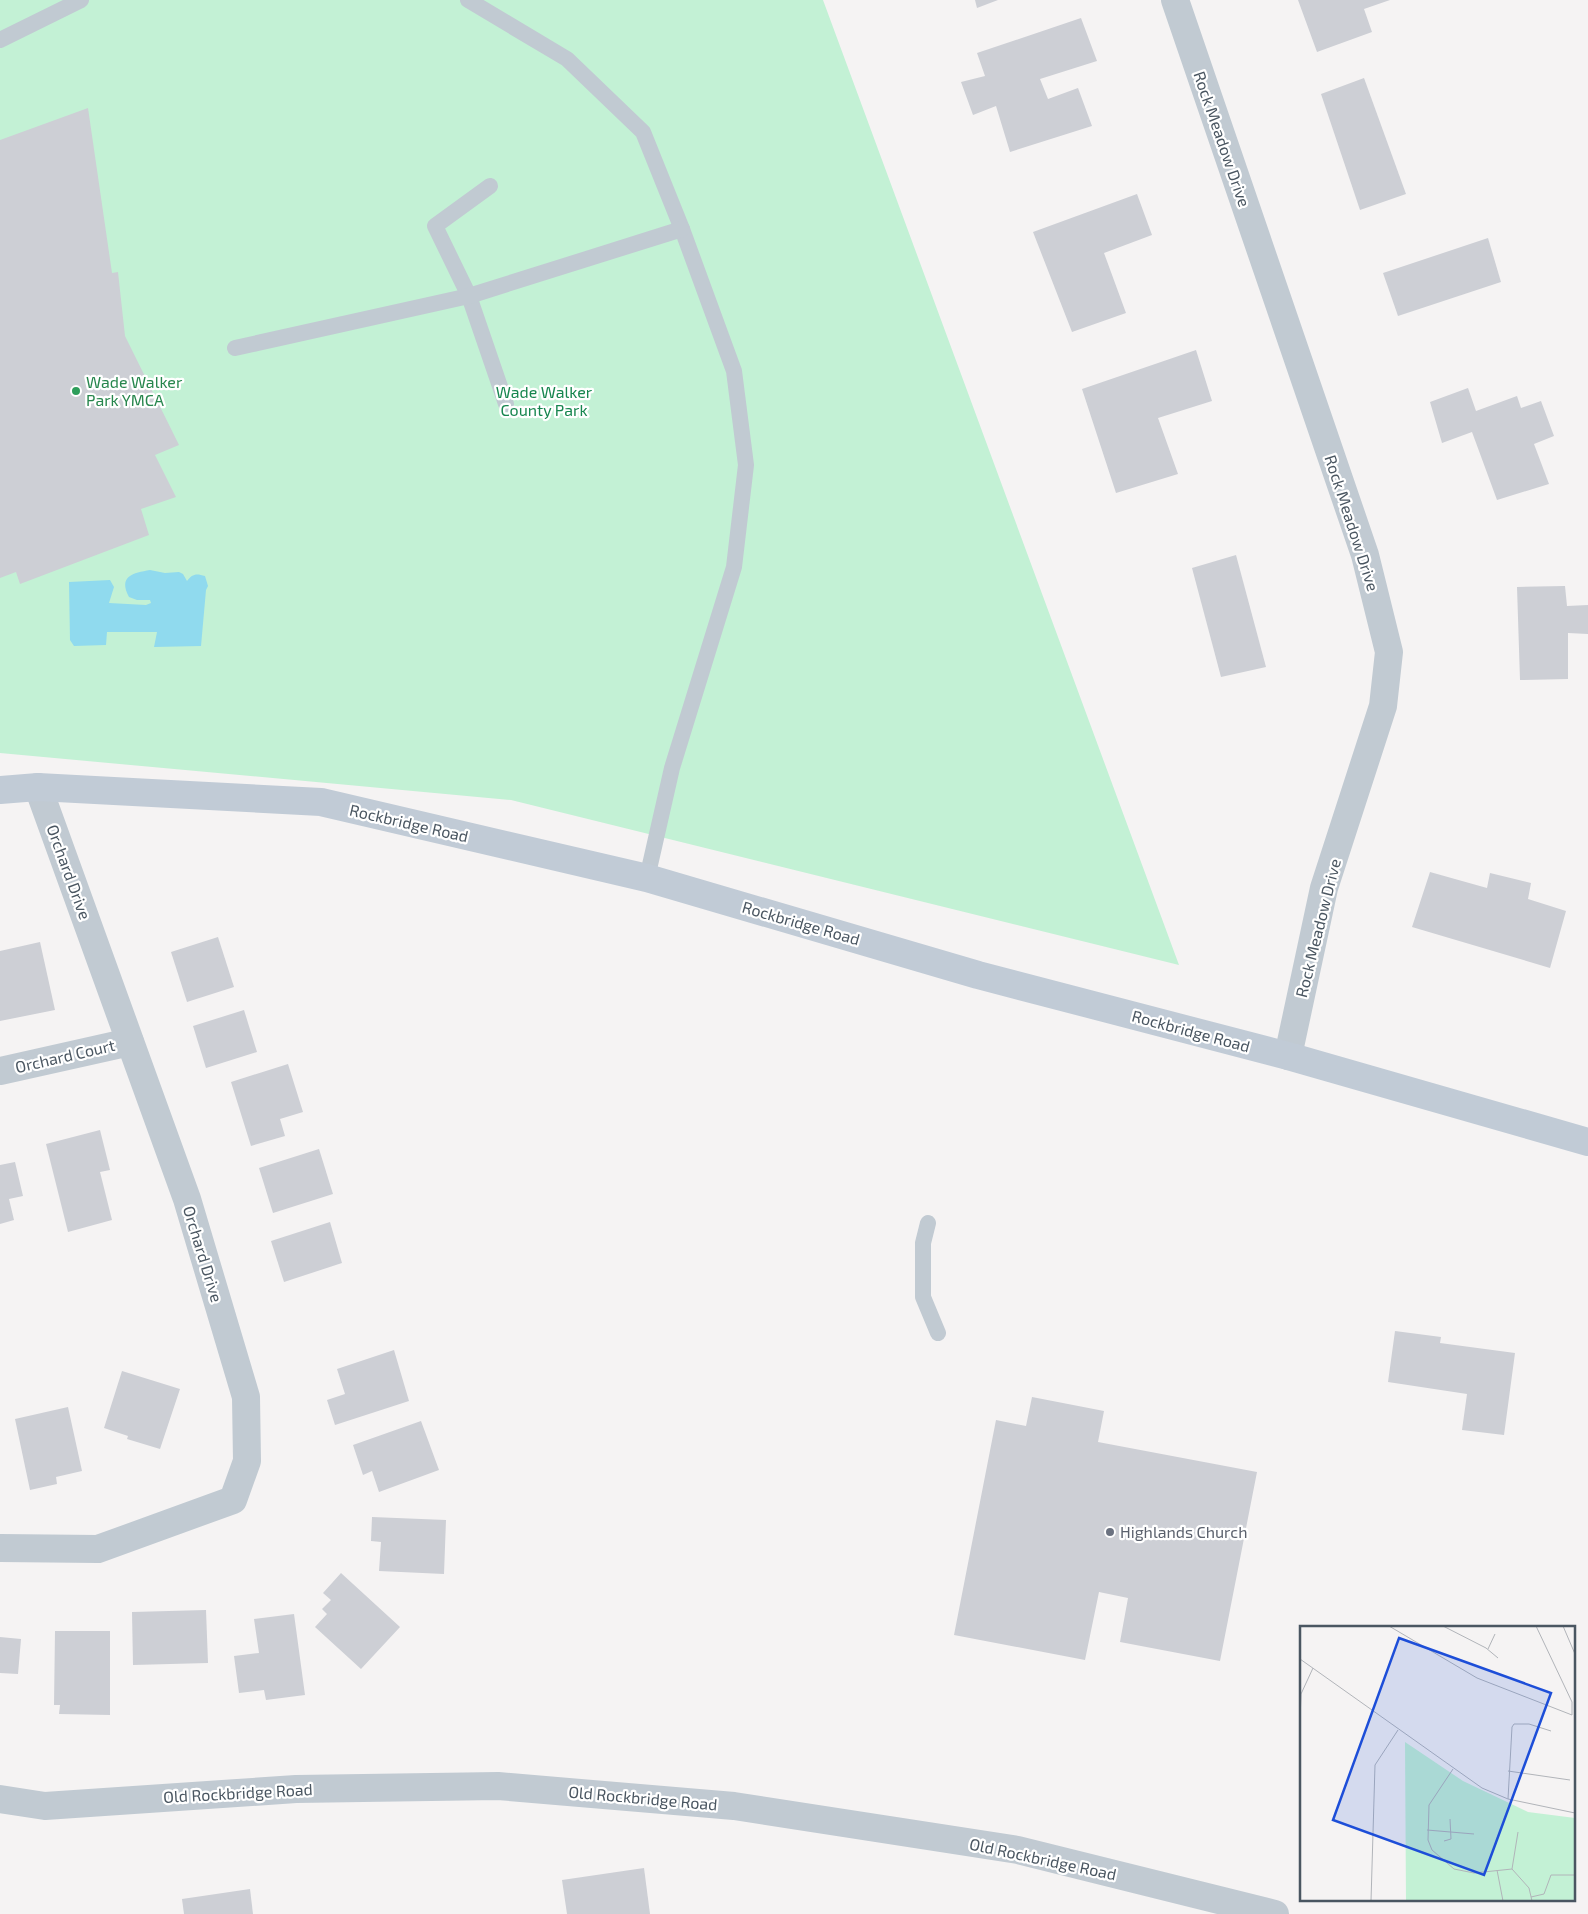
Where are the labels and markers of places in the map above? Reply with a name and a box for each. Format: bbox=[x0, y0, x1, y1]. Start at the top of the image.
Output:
place label: Wade Walker Park YMCA bbox=[86, 372, 183, 409]
marker: Wade Walker Park YMCA bbox=[70, 385, 82, 397]
place label: Highlands Church bbox=[1120, 1522, 1247, 1541]
marker: Highlands Church bbox=[1104, 1526, 1116, 1538]

